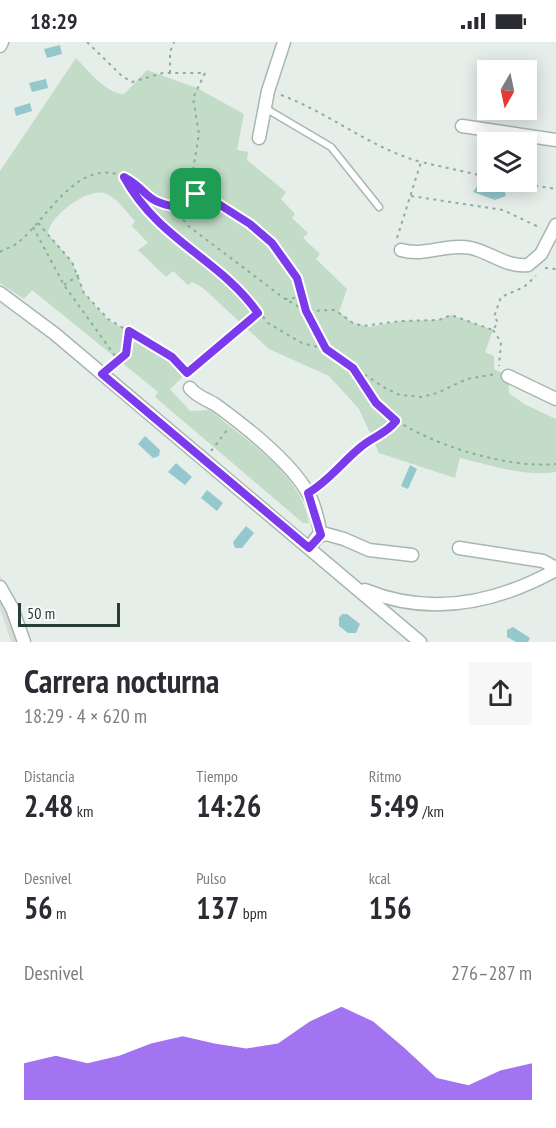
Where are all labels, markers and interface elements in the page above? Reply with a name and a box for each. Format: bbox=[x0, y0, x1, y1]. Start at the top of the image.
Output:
text: 18:29 bbox=[30, 7, 78, 35]
north arrow bbox=[477, 60, 537, 120]
map controls bbox=[477, 60, 537, 192]
button: layers bbox=[477, 132, 537, 192]
pin bbox=[170, 168, 221, 219]
icon: arrive bbox=[179, 177, 212, 210]
scale bar bbox=[18, 600, 120, 628]
text: 50 m bbox=[27, 603, 55, 623]
text: Carrera nocturna bbox=[24, 659, 219, 702]
button: share bbox=[469, 662, 532, 725]
text: 18:29 · 4 × 620 m bbox=[24, 703, 147, 729]
text: Distancia bbox=[24, 766, 75, 786]
text: Tiempo bbox=[196, 766, 238, 786]
text: Ritmo bbox=[369, 766, 402, 786]
text: 2.48 bbox=[24, 786, 73, 825]
text: 14:26 bbox=[196, 786, 261, 825]
text: 5:49 bbox=[369, 786, 419, 825]
text: km bbox=[73, 801, 93, 821]
text: /km bbox=[419, 801, 444, 821]
text: Desnivel bbox=[24, 868, 71, 888]
text: Pulso bbox=[196, 868, 226, 888]
text: kcal bbox=[369, 868, 391, 888]
text: 56 bbox=[24, 888, 53, 927]
text: 137 bbox=[196, 888, 239, 927]
text: 156 bbox=[369, 888, 412, 927]
text: m bbox=[53, 903, 67, 923]
text: bpm bbox=[239, 903, 267, 923]
text: Desnivel bbox=[24, 960, 83, 986]
text: 276–287 m bbox=[451, 960, 532, 986]

